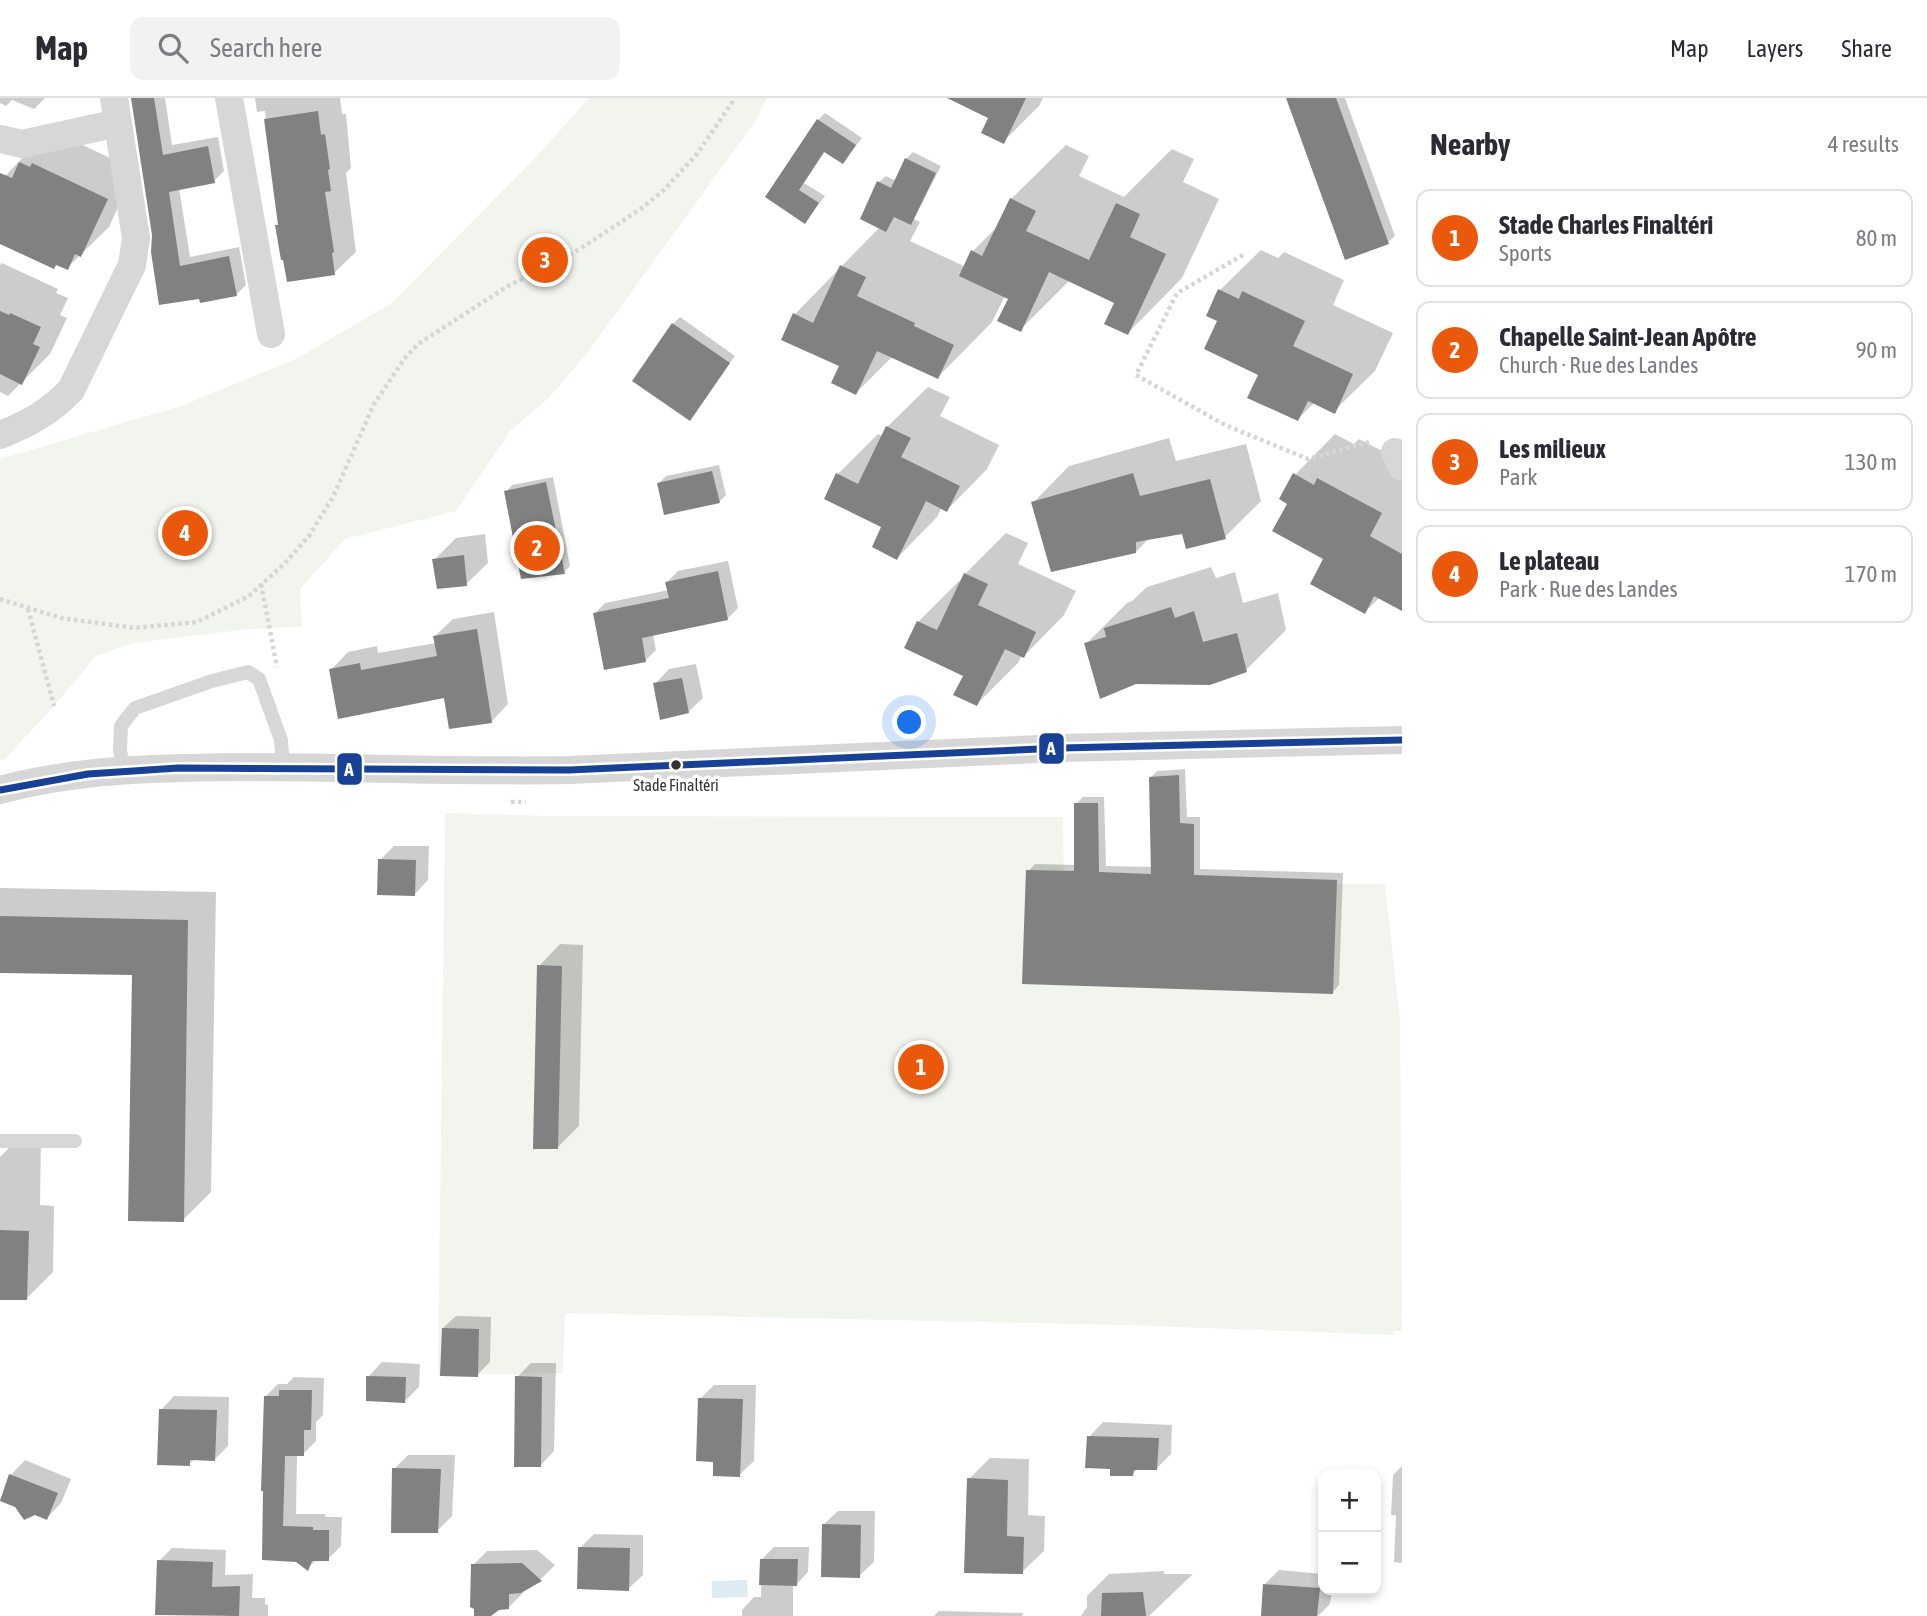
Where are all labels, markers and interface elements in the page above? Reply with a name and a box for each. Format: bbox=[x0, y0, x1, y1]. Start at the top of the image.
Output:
search box bbox=[130, 17, 620, 80]
text: Map bbox=[35, 29, 88, 67]
icon: search bbox=[154, 29, 192, 67]
text: Search here bbox=[210, 33, 322, 63]
text: Map bbox=[1670, 35, 1709, 62]
text: Layers bbox=[1747, 35, 1803, 62]
text: Share bbox=[1841, 35, 1892, 62]
text: Nearby bbox=[1430, 127, 1510, 161]
text: 4 results bbox=[1828, 131, 1899, 157]
text: Stade Charles Finaltéri bbox=[1499, 210, 1713, 240]
text: 1 bbox=[1450, 225, 1460, 251]
text: 80 m bbox=[1856, 225, 1897, 251]
pin: 3 bbox=[522, 234, 568, 286]
text: Sports bbox=[1499, 240, 1552, 266]
text: Chapelle Saint-Jean Apôtre bbox=[1499, 322, 1757, 352]
text: 2 bbox=[1450, 337, 1460, 363]
text: 90 m bbox=[1856, 337, 1897, 363]
text: Church · Rue des Landes bbox=[1499, 352, 1698, 378]
text: Les milieux bbox=[1499, 434, 1606, 464]
text: 3 bbox=[1450, 449, 1460, 475]
text: 130 m bbox=[1845, 449, 1897, 475]
text: Park bbox=[1499, 464, 1537, 490]
pin: 4 bbox=[162, 507, 208, 559]
pin: 2 bbox=[514, 522, 560, 574]
text: Le plateau bbox=[1499, 546, 1599, 576]
text: 4 bbox=[1450, 561, 1460, 587]
text: 170 m bbox=[1845, 561, 1897, 587]
text: Park · Rue des Landes bbox=[1499, 576, 1678, 602]
your location bbox=[892, 705, 926, 739]
line badge: A bbox=[1038, 732, 1065, 765]
text: A bbox=[1045, 737, 1056, 759]
line badge: A bbox=[336, 752, 363, 786]
text: A bbox=[343, 758, 354, 780]
marker: Stade Finaltéri bbox=[669, 758, 683, 772]
place label: Stade Finaltéri bbox=[633, 776, 719, 794]
pin: 1 bbox=[898, 1041, 944, 1093]
map controls bbox=[1318, 1469, 1381, 1595]
button: + bbox=[1318, 1469, 1381, 1532]
button: − bbox=[1318, 1532, 1381, 1595]

